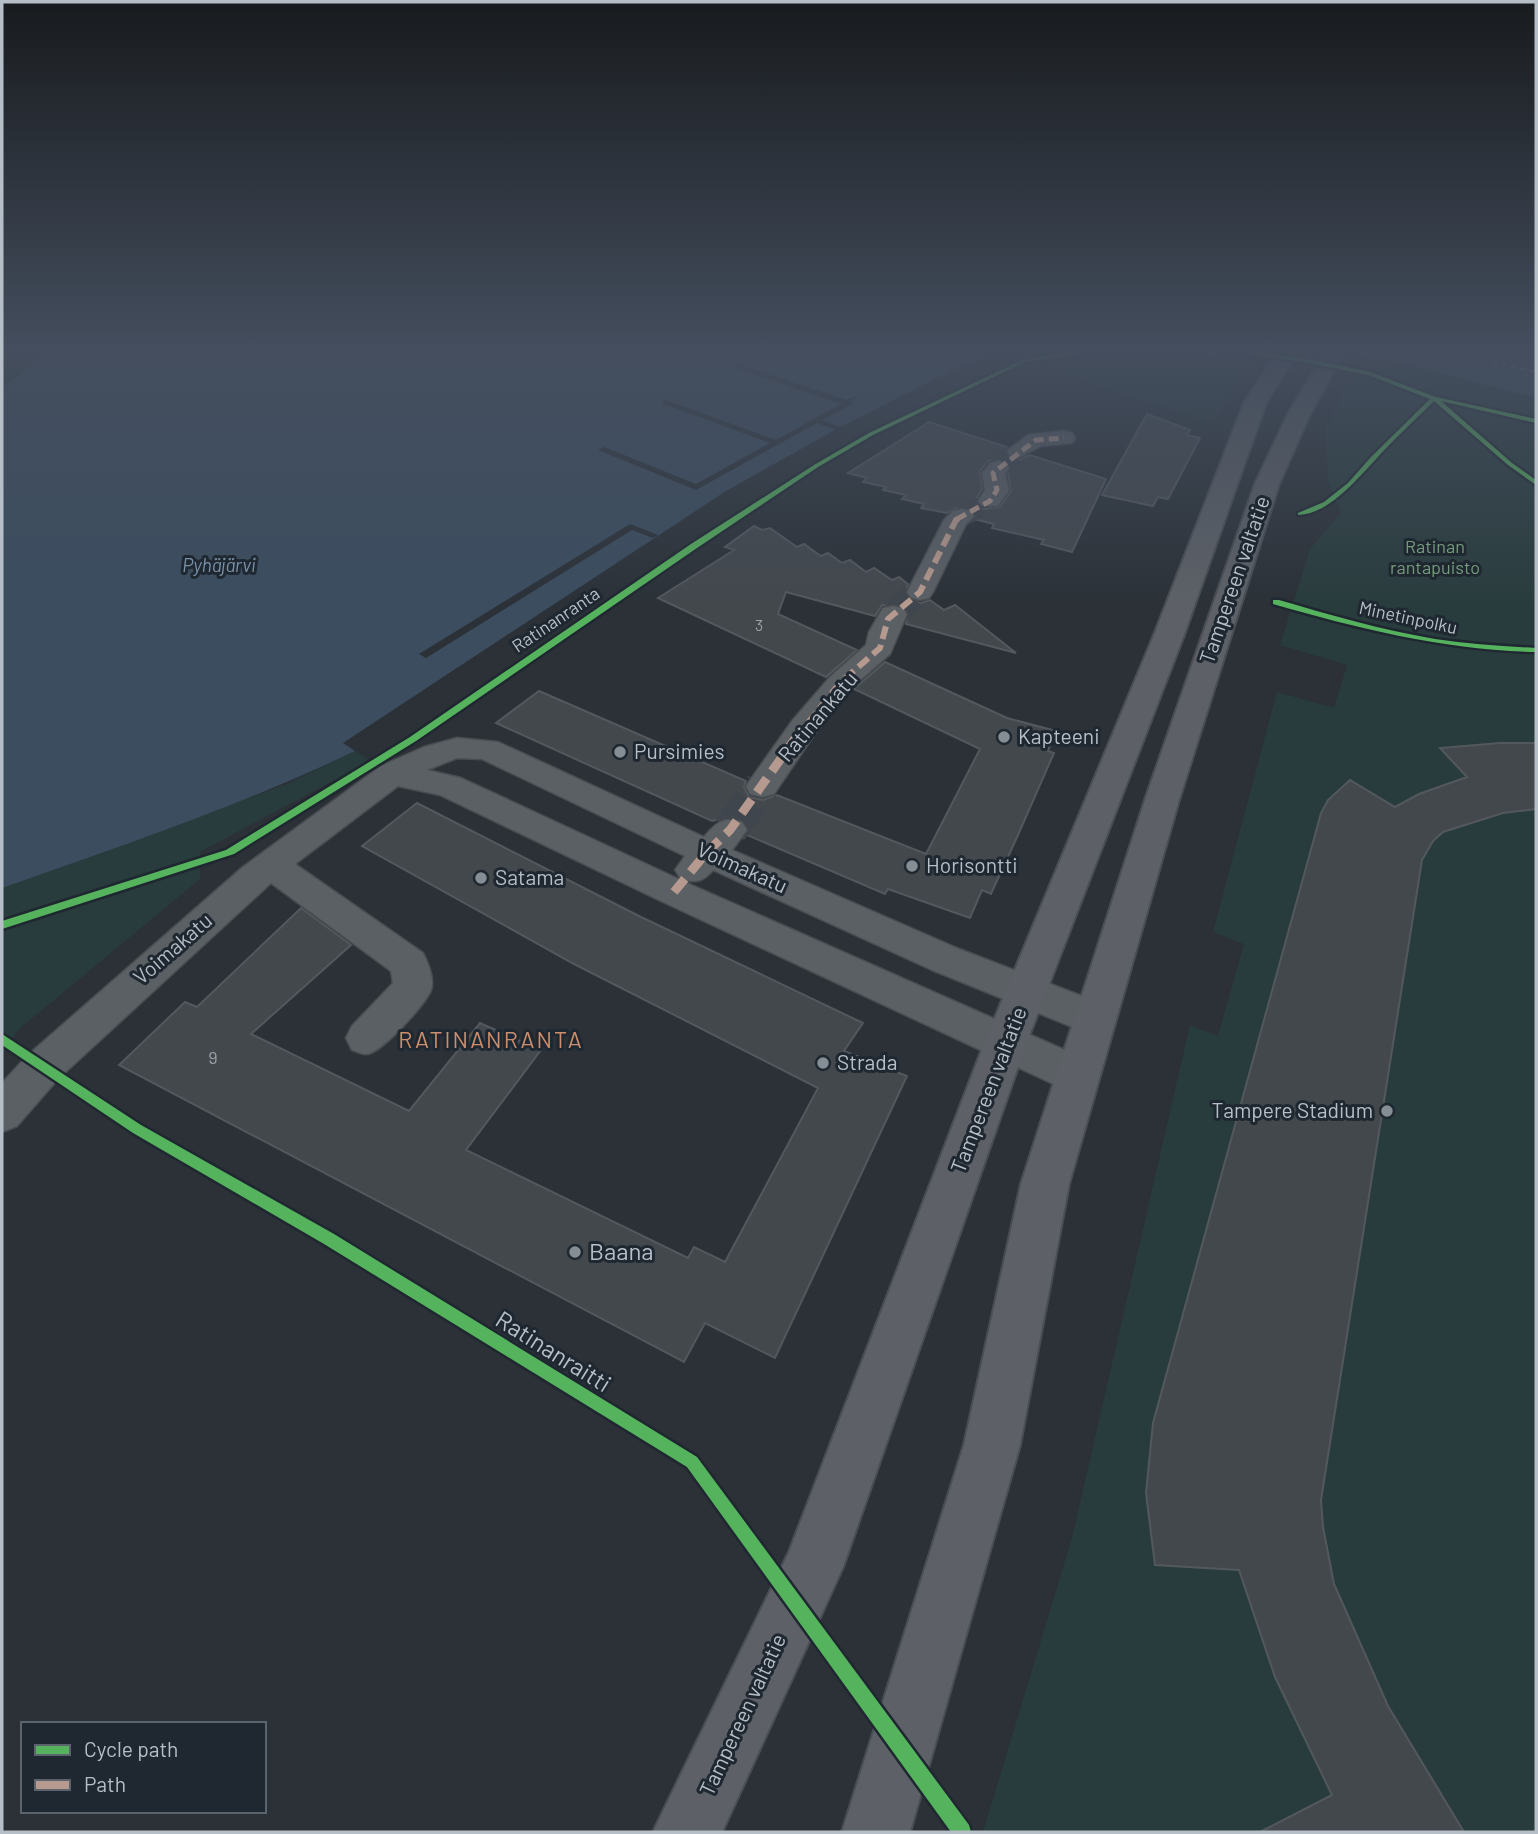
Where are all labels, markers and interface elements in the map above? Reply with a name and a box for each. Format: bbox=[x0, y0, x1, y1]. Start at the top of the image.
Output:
street label: Tampereen valtatie bbox=[1193, 492, 1274, 667]
park label: Ratinan rantapuisto bbox=[1390, 535, 1480, 578]
water label: Pyhäjärvi bbox=[182, 553, 256, 576]
street label: Ratinanranta bbox=[507, 582, 603, 657]
street label: Minetinpolku bbox=[1357, 596, 1459, 638]
house number: 3 bbox=[755, 615, 763, 634]
street label: Ratinankatu bbox=[772, 666, 862, 766]
place label: Kapteeni bbox=[1018, 723, 1100, 748]
marker: Kapteeni bbox=[996, 729, 1012, 745]
place label: Pursimies bbox=[634, 738, 725, 763]
marker: Pursimies bbox=[612, 744, 628, 760]
street label: Voimakatu bbox=[694, 836, 792, 898]
place label: Horisontti bbox=[926, 852, 1018, 877]
marker: Horisontti bbox=[904, 858, 920, 874]
place label: Satama bbox=[495, 864, 564, 889]
marker: Satama bbox=[473, 870, 489, 886]
street label: Voimakatu bbox=[128, 907, 216, 989]
street label: Tampereen valtatie bbox=[944, 1003, 1031, 1176]
district label: RATINANRANTA bbox=[398, 1025, 584, 1053]
house number: 9 bbox=[208, 1046, 218, 1068]
place label: Strada bbox=[837, 1049, 897, 1074]
marker: Strada bbox=[815, 1055, 831, 1071]
place label: Tampere Stadium bbox=[1212, 1097, 1373, 1122]
marker: Tampere Stadium bbox=[1379, 1103, 1395, 1119]
place label: Baana bbox=[589, 1236, 654, 1265]
marker: Baana bbox=[567, 1244, 583, 1260]
street label: Ratinanraitti bbox=[491, 1304, 617, 1398]
street label: Tampereen valtatie bbox=[693, 1630, 790, 1799]
legend bbox=[21, 1722, 266, 1813]
text: Cycle path bbox=[84, 1736, 178, 1761]
text: Path bbox=[84, 1771, 126, 1796]

